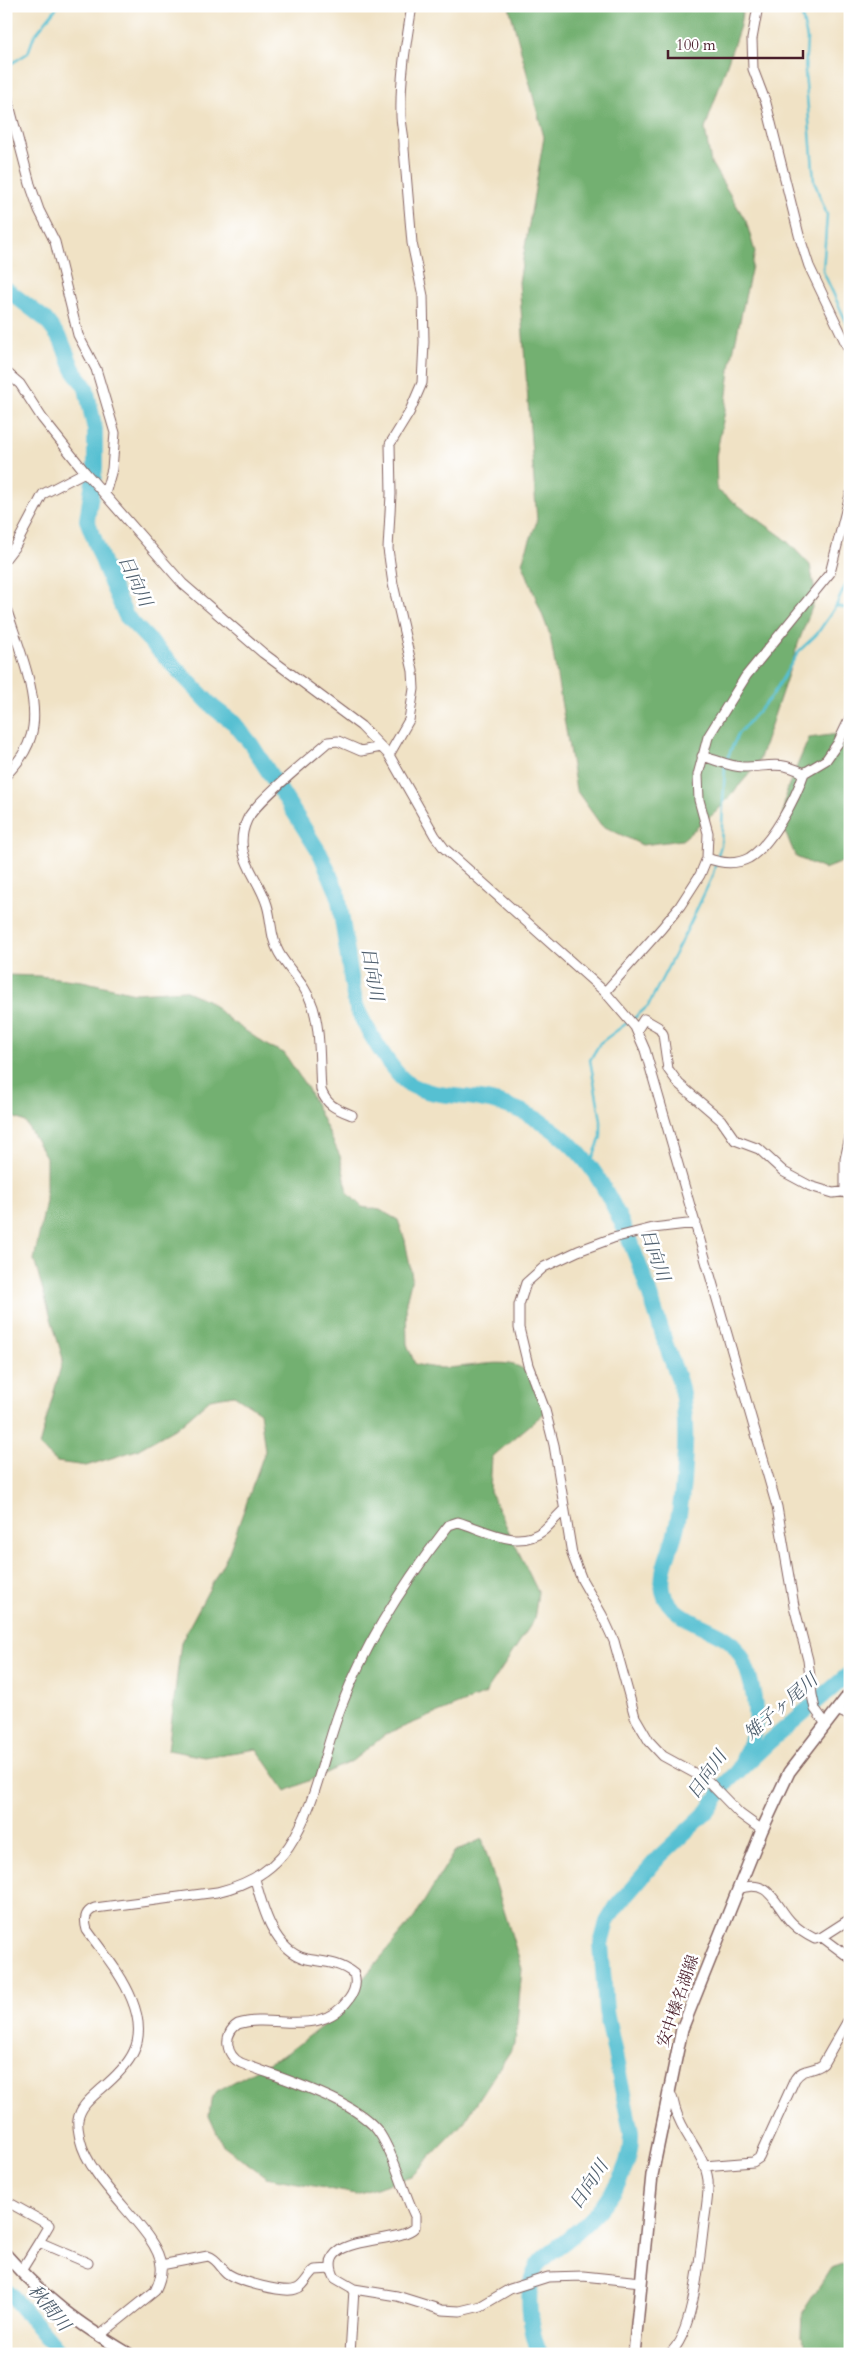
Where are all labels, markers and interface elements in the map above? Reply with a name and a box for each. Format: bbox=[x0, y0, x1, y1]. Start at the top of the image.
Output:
scale bar bbox=[668, 28, 804, 60]
text: 100 m bbox=[676, 35, 716, 55]
water label: 日向川 bbox=[112, 551, 159, 613]
water label: 日向川 bbox=[355, 945, 389, 1005]
water label: 日向川 bbox=[634, 1225, 676, 1286]
water label: 雉子ヶ尾川 bbox=[739, 1667, 825, 1746]
water label: 日向川 bbox=[681, 1744, 734, 1804]
street label: 安中榛名湖線 bbox=[652, 1952, 704, 2050]
water label: 日向川 bbox=[564, 2154, 616, 2214]
water label: 秋間川 bbox=[22, 2279, 77, 2338]

